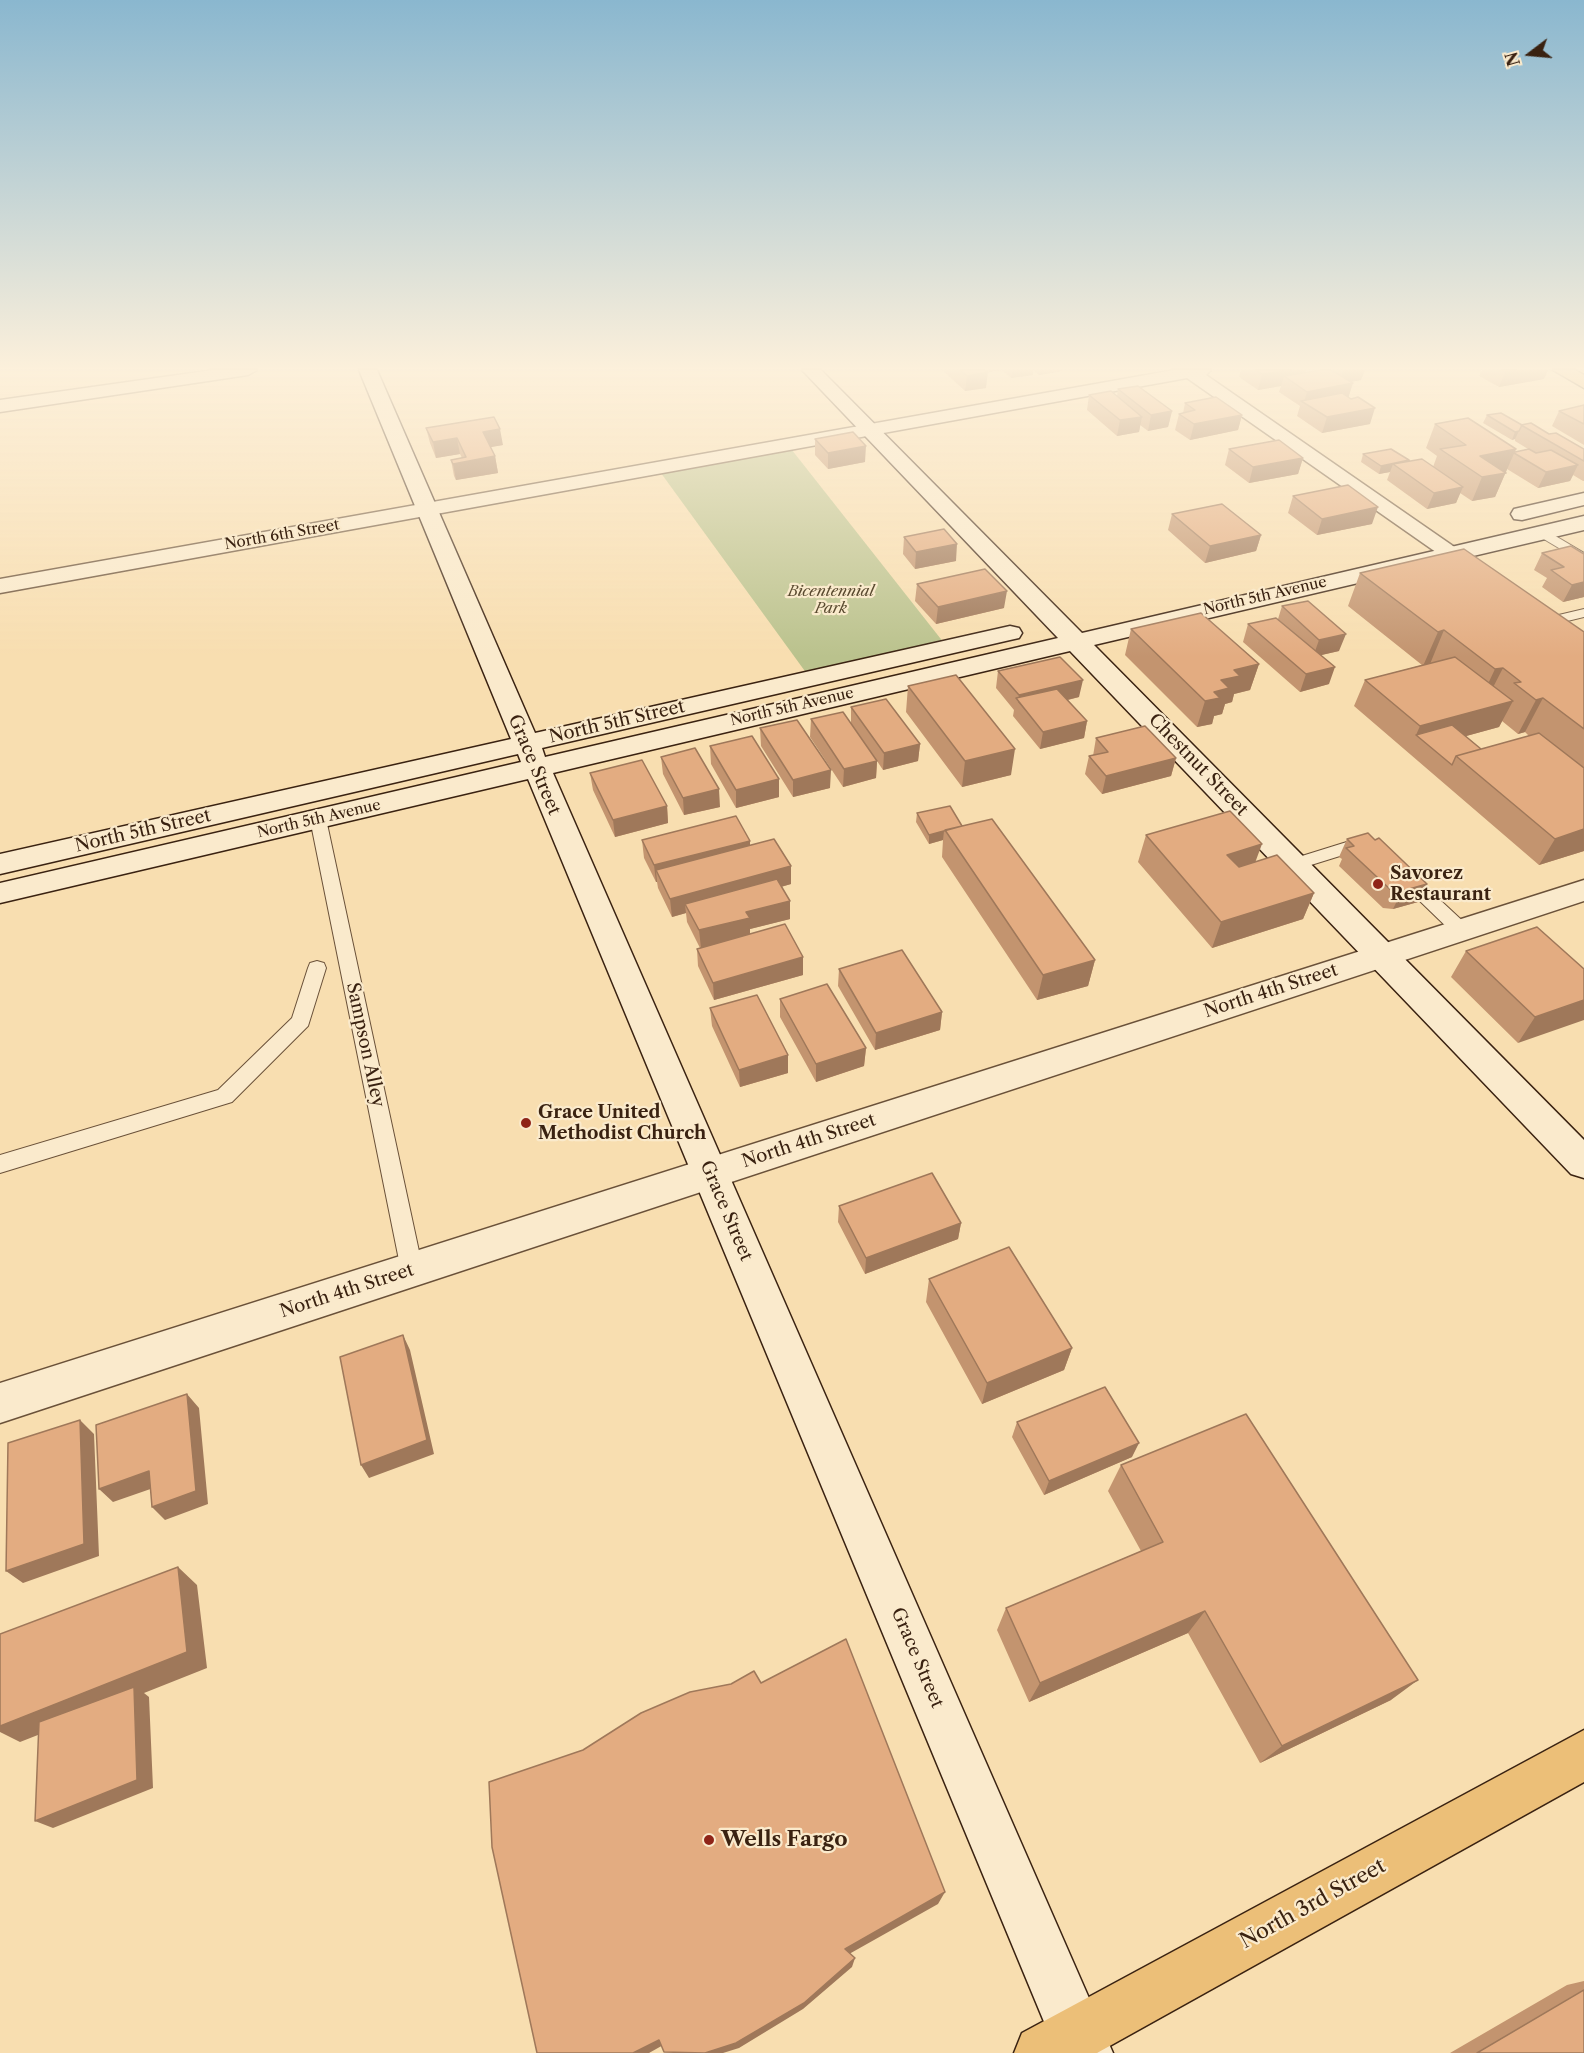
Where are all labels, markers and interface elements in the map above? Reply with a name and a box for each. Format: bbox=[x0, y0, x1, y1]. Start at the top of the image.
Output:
north arrow bbox=[1500, 24, 1560, 84]
text: N bbox=[1501, 50, 1524, 68]
street label: North 6th Street bbox=[223, 516, 341, 554]
street label: North 5th Avenue bbox=[1201, 573, 1329, 619]
park label: Bicentennial Park bbox=[788, 583, 874, 618]
street label: North 5th Avenue bbox=[728, 684, 856, 730]
street label: North 5th Street bbox=[547, 696, 687, 748]
street label: Chestnut Street bbox=[1144, 709, 1252, 821]
street label: Grace Street bbox=[503, 712, 565, 818]
street label: North 5th Avenue bbox=[255, 796, 383, 842]
street label: North 5th Street bbox=[73, 805, 213, 857]
place label: Savorez Restaurant bbox=[1390, 863, 1491, 906]
marker: Savorez Restaurant bbox=[1371, 877, 1385, 891]
street label: North 4th Street bbox=[1201, 959, 1341, 1023]
street label: Sampson Alley bbox=[341, 981, 389, 1109]
place label: Grace United Methodist Church bbox=[538, 1102, 706, 1144]
street label: North 4th Street bbox=[739, 1109, 879, 1173]
marker: Grace United Methodist Church bbox=[519, 1116, 533, 1130]
street label: Grace Street bbox=[695, 1158, 757, 1264]
street label: North 4th Street bbox=[277, 1259, 417, 1323]
street label: Grace Street bbox=[886, 1605, 948, 1711]
place label: Wells Fargo bbox=[721, 1827, 848, 1853]
marker: Wells Fargo bbox=[702, 1833, 716, 1847]
street label: North 3rd Street bbox=[1236, 1854, 1390, 1954]

